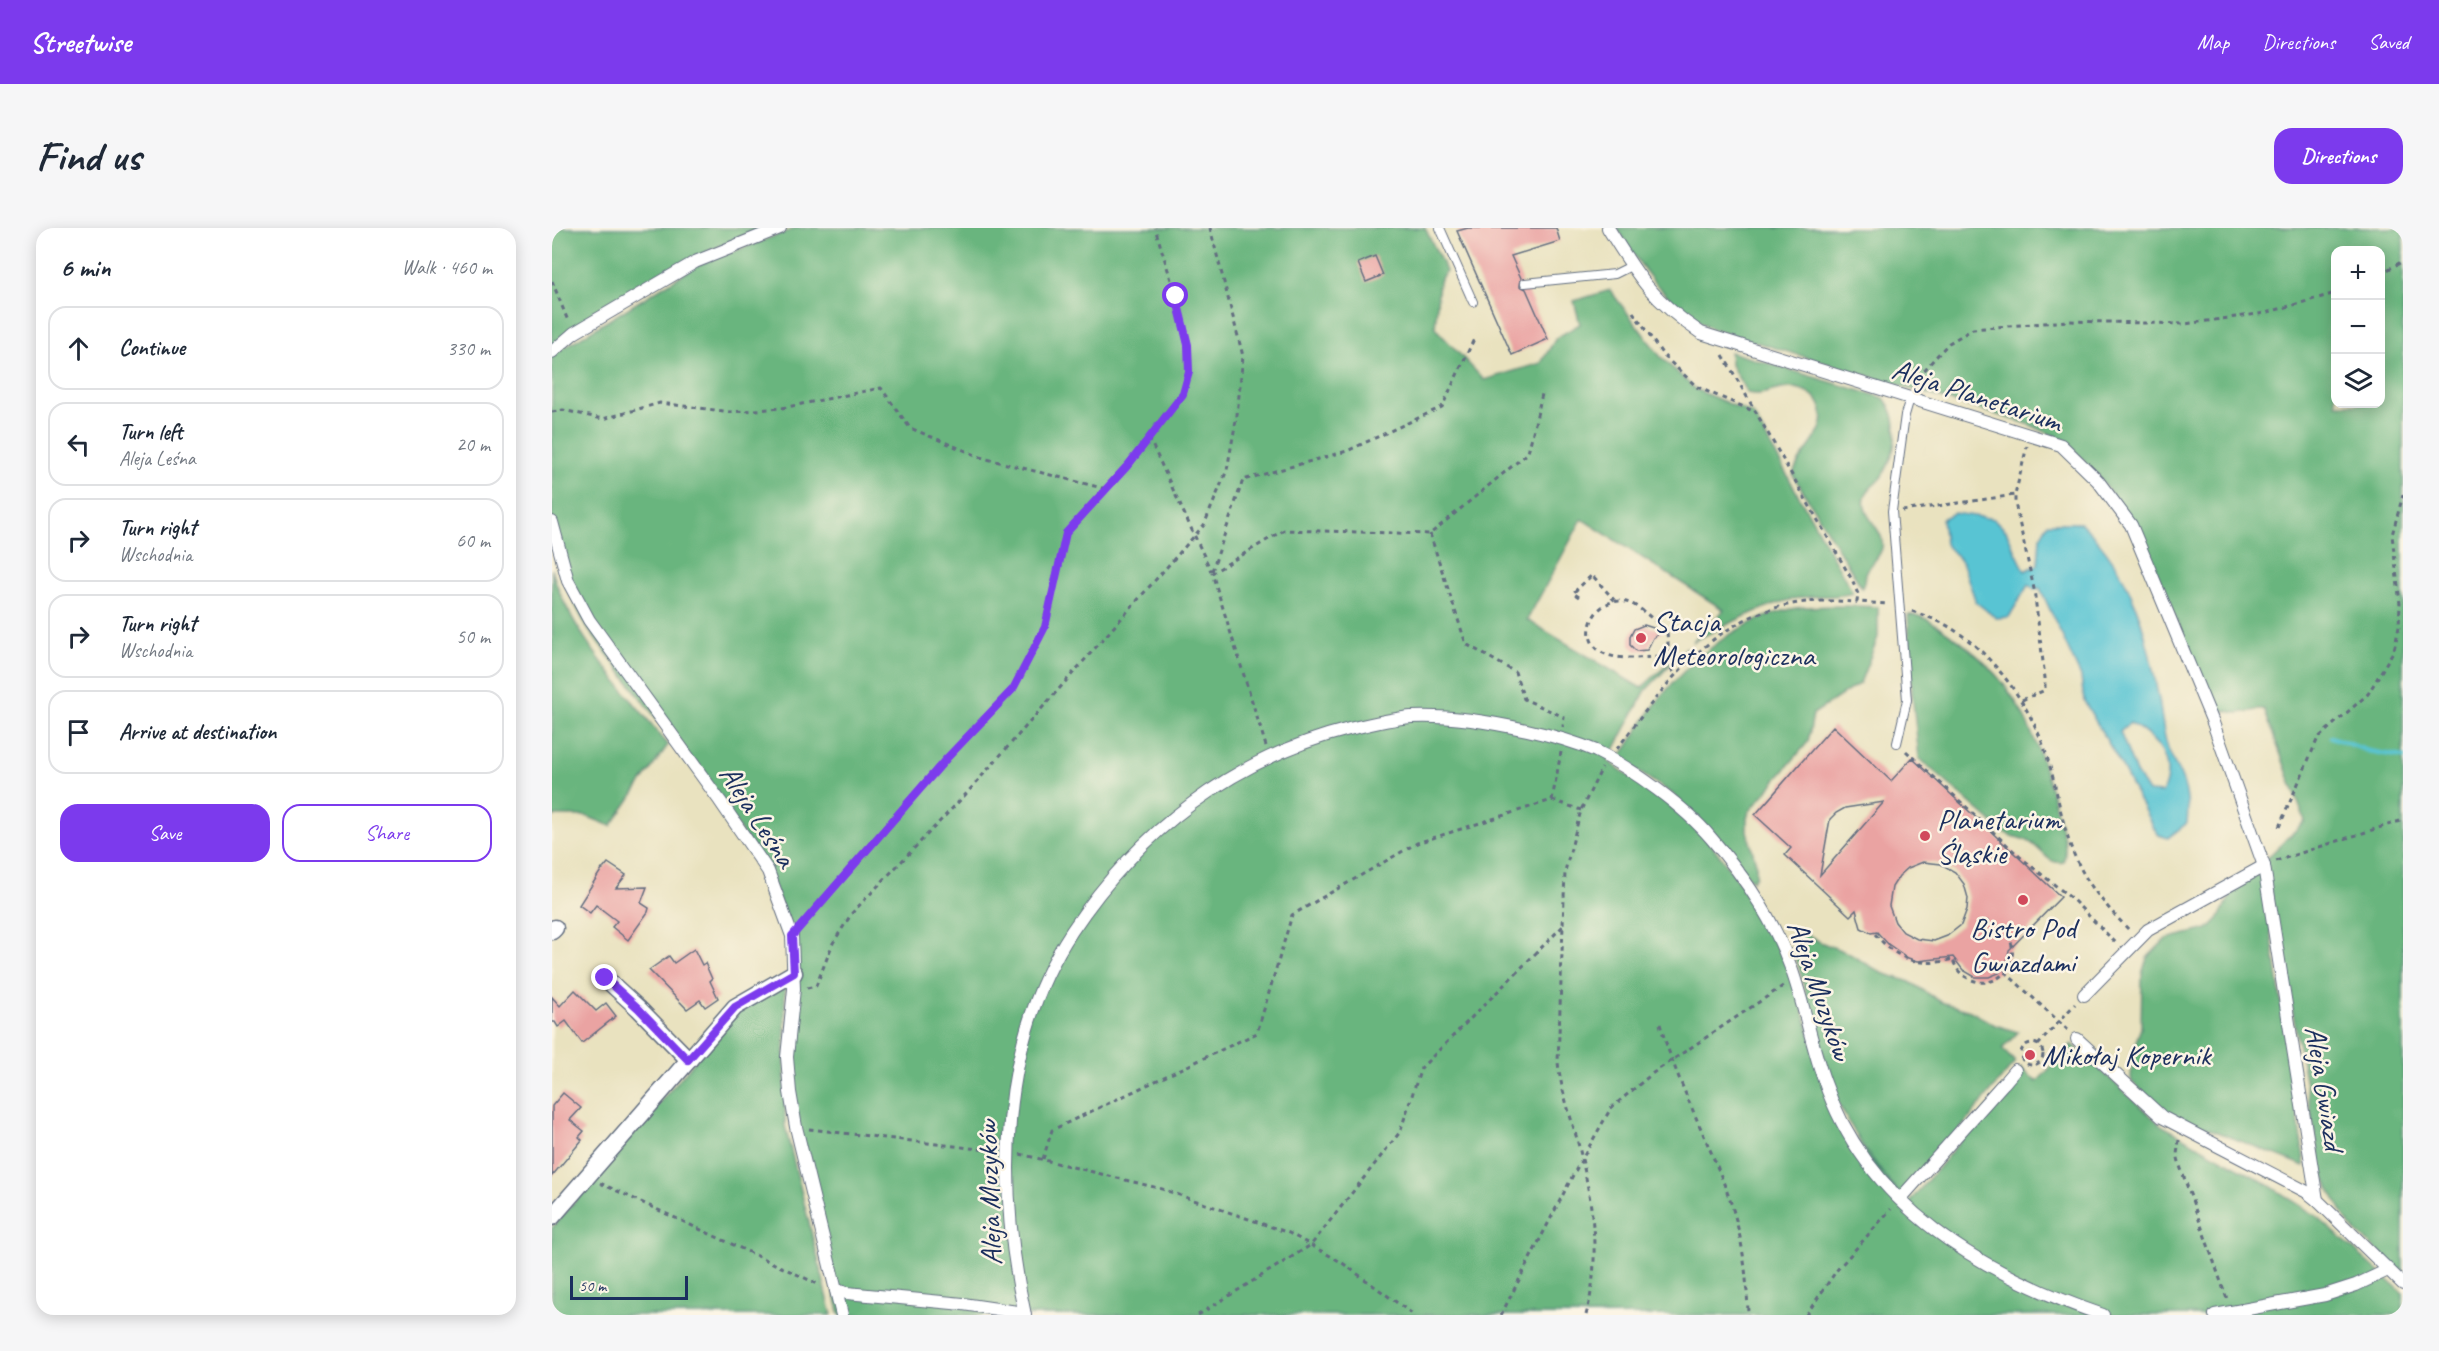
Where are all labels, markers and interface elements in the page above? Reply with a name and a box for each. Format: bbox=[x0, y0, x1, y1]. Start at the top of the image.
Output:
text: Streetwise bbox=[30, 25, 131, 60]
text: Map bbox=[2197, 29, 2229, 55]
text: Directions bbox=[2262, 29, 2335, 55]
text: Saved bbox=[2368, 29, 2409, 55]
button: Directions bbox=[2274, 128, 2403, 184]
text: Find us bbox=[36, 130, 141, 183]
map controls bbox=[2331, 246, 2385, 408]
button: + bbox=[2331, 246, 2385, 300]
text: 6 min bbox=[60, 251, 110, 284]
text: Walk · 460 m bbox=[402, 255, 492, 280]
route start bbox=[1162, 282, 1188, 308]
button: − bbox=[2331, 300, 2385, 354]
icon: ahead bbox=[62, 332, 95, 365]
text: Continue bbox=[119, 334, 185, 362]
text: 330 m bbox=[447, 336, 490, 361]
street label: Aleja Planetarium bbox=[1887, 350, 2069, 441]
button: layers bbox=[2331, 354, 2385, 408]
text: Turn left bbox=[119, 418, 183, 446]
icon: left bbox=[62, 428, 95, 461]
text: 20 m bbox=[456, 432, 490, 457]
text: Aleja Leśna bbox=[119, 446, 195, 471]
text: Turn right bbox=[119, 514, 196, 542]
icon: right bbox=[62, 524, 95, 557]
text: 60 m bbox=[456, 528, 490, 553]
text: Wschodnia bbox=[119, 542, 192, 567]
place label: Stacja Meteorologiczna bbox=[1653, 602, 1816, 674]
text: Turn right bbox=[119, 610, 196, 638]
icon: right bbox=[62, 620, 95, 653]
text: 50 m bbox=[456, 624, 490, 649]
marker: Stacja Meteorologiczna bbox=[1634, 631, 1648, 645]
text: Wschodnia bbox=[119, 638, 192, 663]
icon: arrive bbox=[62, 716, 95, 749]
text: Arrive at destination bbox=[119, 718, 276, 746]
street label: Aleja Leśna bbox=[711, 758, 806, 876]
place label: Planetarium Śląskie bbox=[1937, 800, 2063, 872]
button: Save bbox=[60, 804, 270, 862]
button: Share bbox=[282, 804, 492, 862]
marker: Planetarium Śląskie bbox=[1918, 829, 1932, 843]
marker: Bistro Pod Gwiazdami bbox=[2016, 893, 2030, 907]
place label: Bistro Pod Gwiazdami bbox=[1970, 909, 2080, 981]
street label: Aleja Muzyków bbox=[1778, 915, 1862, 1067]
route end bbox=[591, 964, 617, 990]
street label: Aleja Gwiazd bbox=[2296, 1023, 2354, 1157]
place label: Mikołaj Kopernik bbox=[2042, 1036, 2213, 1074]
marker: Mikołaj Kopernik bbox=[2023, 1048, 2037, 1062]
street label: Aleja Muzyków bbox=[967, 1118, 1011, 1266]
scale bar bbox=[570, 1273, 688, 1300]
text: 50 m bbox=[579, 1276, 606, 1296]

